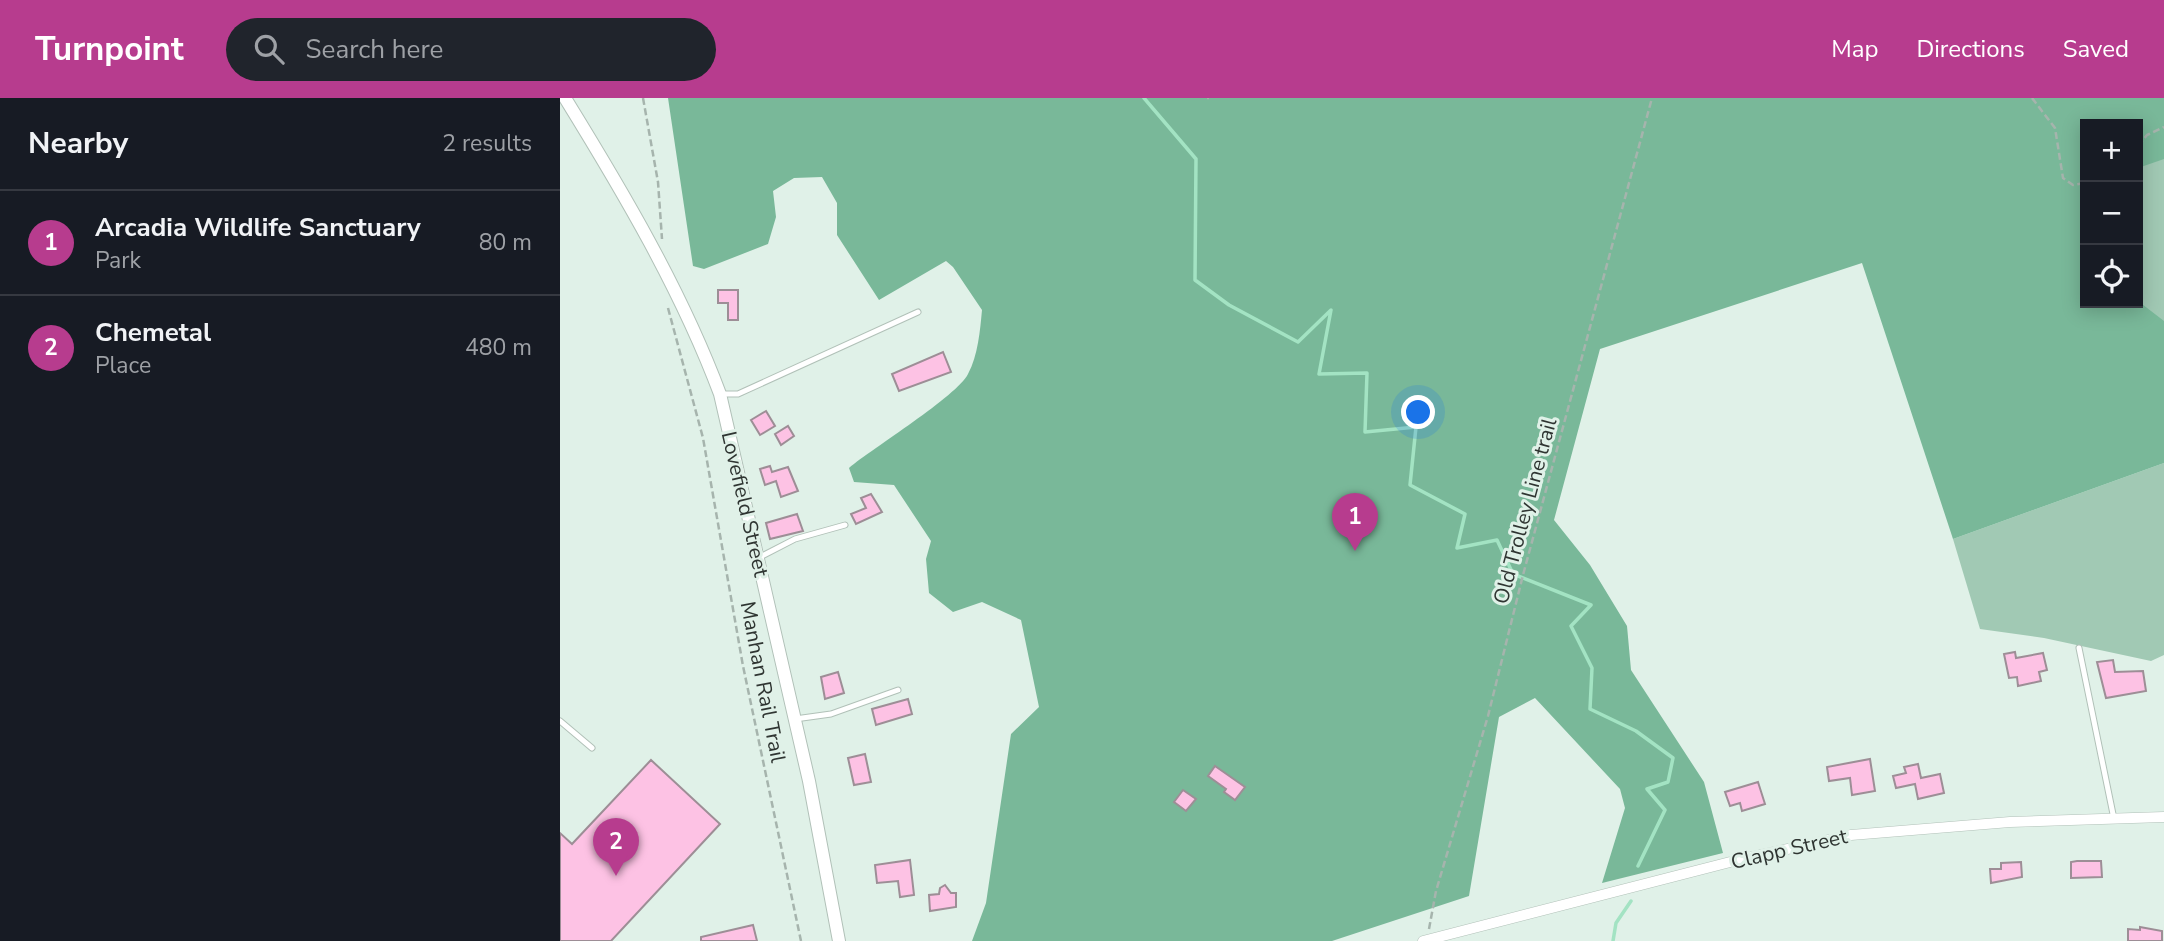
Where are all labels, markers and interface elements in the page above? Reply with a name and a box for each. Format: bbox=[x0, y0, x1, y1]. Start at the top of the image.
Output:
search box bbox=[226, 18, 716, 81]
text: Turnpoint bbox=[35, 27, 184, 72]
icon: search bbox=[250, 30, 288, 68]
text: Search here bbox=[306, 32, 443, 67]
text: Map bbox=[1831, 33, 1878, 65]
text: Directions bbox=[1916, 33, 2025, 65]
text: Saved bbox=[2063, 33, 2129, 65]
map controls bbox=[2080, 119, 2143, 308]
button: + bbox=[2080, 119, 2143, 182]
text: Nearby bbox=[28, 123, 128, 164]
text: 2 results bbox=[442, 128, 532, 159]
button: − bbox=[2080, 182, 2143, 245]
text: Arcadia Wildlife Sanctuary bbox=[95, 210, 421, 245]
text: 1 bbox=[44, 227, 58, 258]
text: 80 m bbox=[479, 227, 532, 258]
text: Park bbox=[95, 245, 141, 276]
button: locate bbox=[2080, 245, 2143, 308]
text: Chemetal bbox=[95, 315, 211, 350]
text: 2 bbox=[44, 332, 58, 363]
text: 480 m bbox=[465, 332, 532, 363]
text: Place bbox=[95, 350, 151, 381]
your location bbox=[1401, 395, 1435, 429]
street label: Old Trolley Line trail bbox=[1487, 414, 1563, 607]
street label: Lovefield Street bbox=[715, 428, 776, 580]
pin: 1 bbox=[1332, 493, 1378, 551]
street label: Manhan Rail Trail bbox=[734, 599, 793, 766]
pin: 2 bbox=[593, 818, 639, 876]
street label: Clapp Street bbox=[1728, 822, 1851, 876]

